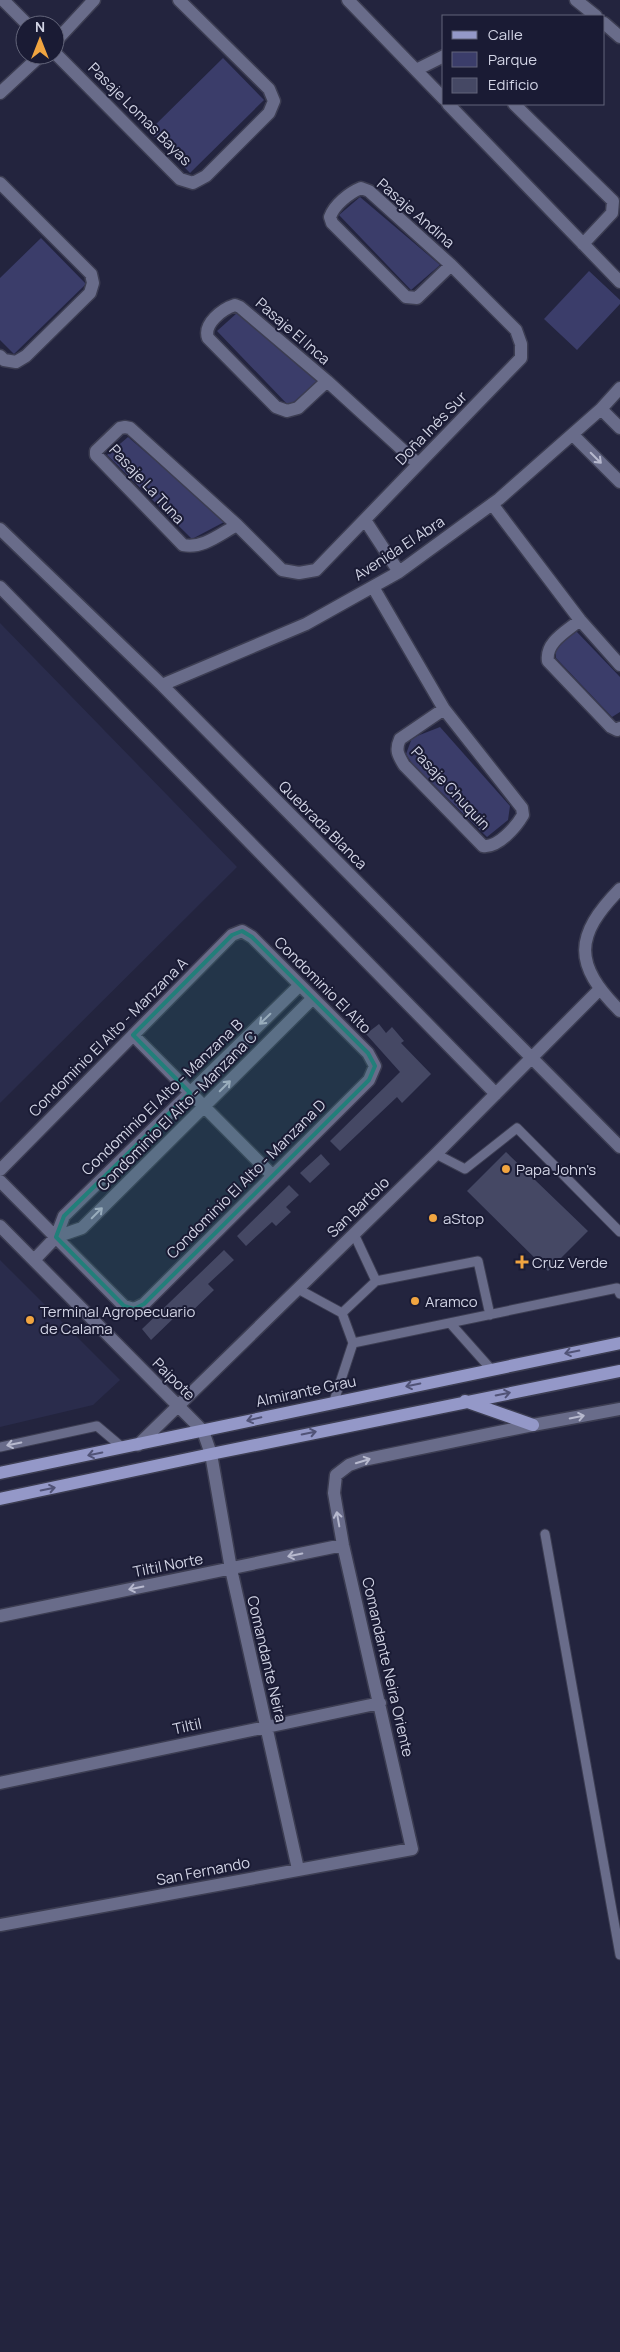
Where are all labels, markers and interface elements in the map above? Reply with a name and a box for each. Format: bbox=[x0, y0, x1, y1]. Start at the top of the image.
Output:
north arrow bbox=[15, 15, 65, 65]
legend bbox=[442, 15, 605, 105]
text: N bbox=[35, 17, 45, 36]
text: Calle bbox=[488, 24, 523, 45]
text: Parque bbox=[488, 49, 537, 70]
street label: Pasaje Lomas Bayas bbox=[84, 58, 196, 170]
text: Edificio bbox=[488, 74, 539, 95]
street label: Pasaje Andina bbox=[373, 173, 459, 253]
street label: Pasaje El Inca bbox=[251, 293, 335, 369]
street label: Doña Inés Sur bbox=[391, 386, 472, 469]
street label: Pasaje La Tuna bbox=[104, 439, 190, 529]
one-way arrow bbox=[590, 452, 603, 464]
street label: Avenida El Abra bbox=[350, 511, 448, 585]
street label: Pasaje Chuquin bbox=[407, 742, 495, 835]
street label: Quebrada Blanca bbox=[274, 776, 372, 874]
street label: Condominio El Alto bbox=[270, 932, 376, 1038]
street label: Condominio El Alto - Manzana A bbox=[24, 952, 193, 1121]
one-way arrow bbox=[259, 1013, 271, 1025]
street label: Condominio El Alto - Manzana B bbox=[77, 1014, 247, 1180]
street label: Condominio El Alto - Manzana C bbox=[92, 1026, 262, 1196]
one-way arrow bbox=[219, 1080, 231, 1092]
street label: Condominio El Alto - Manzana D bbox=[162, 1095, 330, 1263]
place label: Papa John's bbox=[516, 1159, 596, 1180]
marker: Papa John's bbox=[500, 1163, 512, 1175]
street label: San Bartolo bbox=[322, 1172, 394, 1242]
one-way arrow bbox=[91, 1207, 103, 1219]
place label: aStop bbox=[443, 1208, 484, 1229]
marker: aStop bbox=[427, 1212, 439, 1224]
place label: Cruz Verde bbox=[532, 1252, 608, 1273]
marker: Cruz Verde bbox=[516, 1256, 528, 1268]
place label: Aramco bbox=[425, 1291, 478, 1312]
marker: Aramco bbox=[409, 1295, 421, 1307]
place label: Terminal Agropecuario de Calama bbox=[40, 1301, 196, 1339]
marker: Terminal Agropecuario de Calama bbox=[24, 1314, 36, 1326]
one-way arrow bbox=[565, 1348, 581, 1357]
street label: Paipote bbox=[148, 1353, 200, 1405]
street label: Almirante Grau bbox=[254, 1370, 358, 1412]
one-way arrow bbox=[405, 1381, 421, 1390]
one-way arrow bbox=[494, 1388, 510, 1398]
one-way arrow bbox=[568, 1412, 584, 1421]
one-way arrow bbox=[247, 1415, 263, 1424]
one-way arrow bbox=[301, 1428, 317, 1438]
one-way arrow bbox=[7, 1440, 23, 1449]
one-way arrow bbox=[88, 1449, 104, 1459]
one-way arrow bbox=[354, 1455, 370, 1465]
one-way arrow bbox=[39, 1484, 55, 1493]
one-way arrow bbox=[333, 1511, 343, 1527]
street label: Tiltil Norte bbox=[131, 1548, 205, 1582]
one-way arrow bbox=[288, 1551, 304, 1560]
street label: Comandante Neira Oriente bbox=[357, 1575, 419, 1759]
one-way arrow bbox=[129, 1584, 145, 1593]
street label: Comandante Neira bbox=[242, 1594, 292, 1724]
street label: Tiltil bbox=[171, 1713, 203, 1739]
street label: San Fernando bbox=[154, 1852, 252, 1890]

